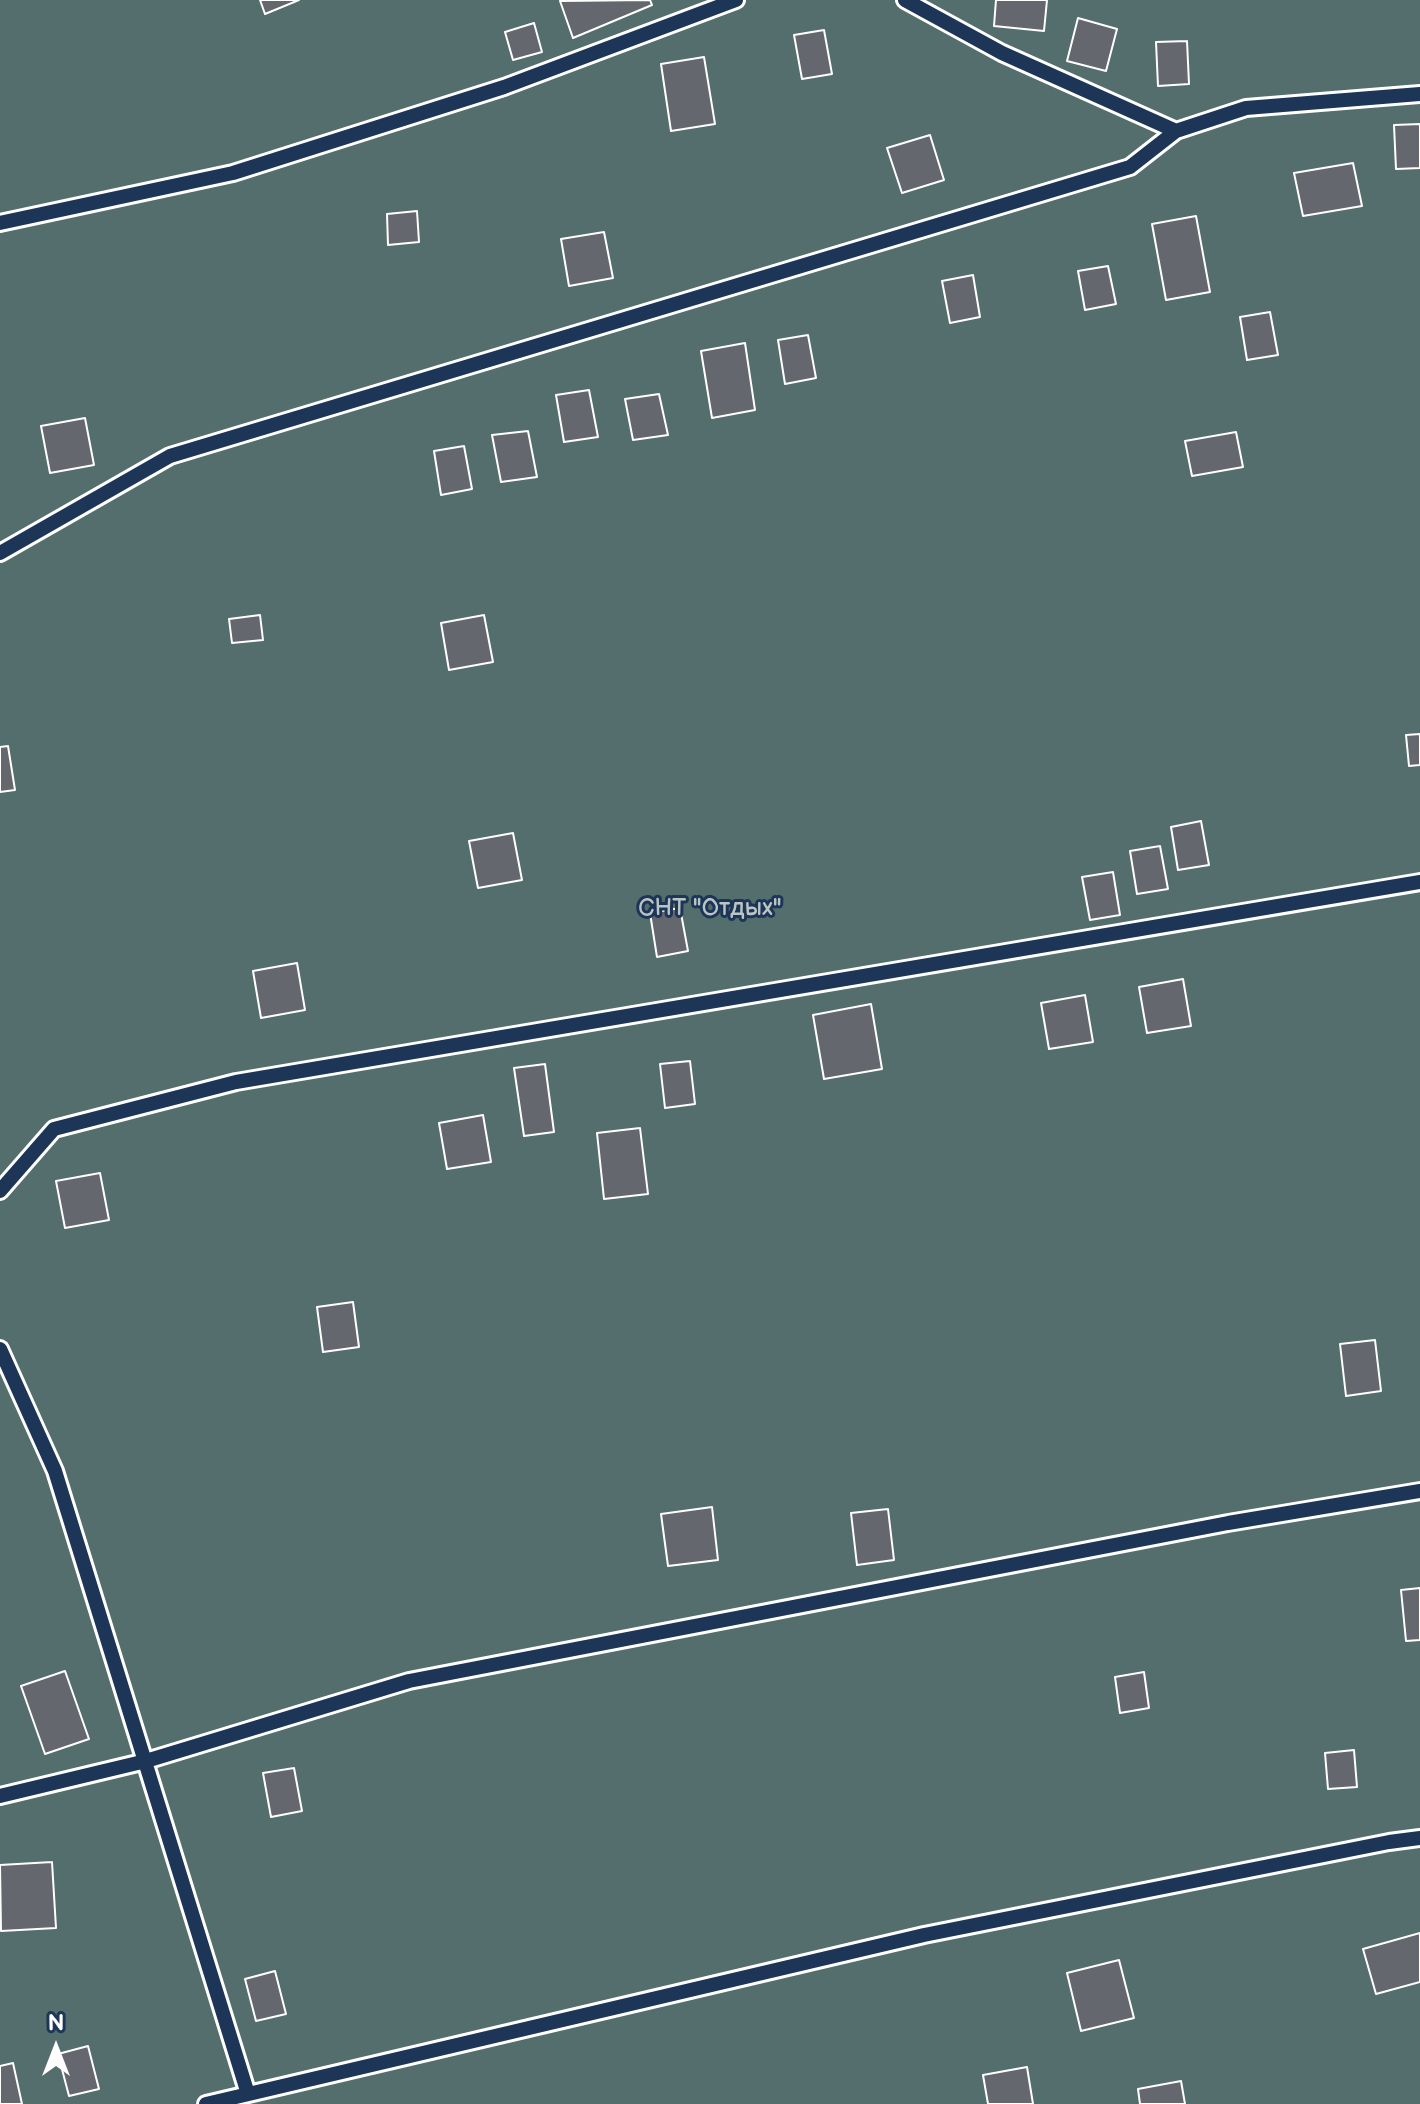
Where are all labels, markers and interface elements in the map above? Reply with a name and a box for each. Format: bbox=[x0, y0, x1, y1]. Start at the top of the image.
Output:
park label: СНТ "Отдых" bbox=[638, 895, 782, 923]
north arrow bbox=[16, 2008, 96, 2088]
text: N bbox=[48, 2010, 64, 2037]

